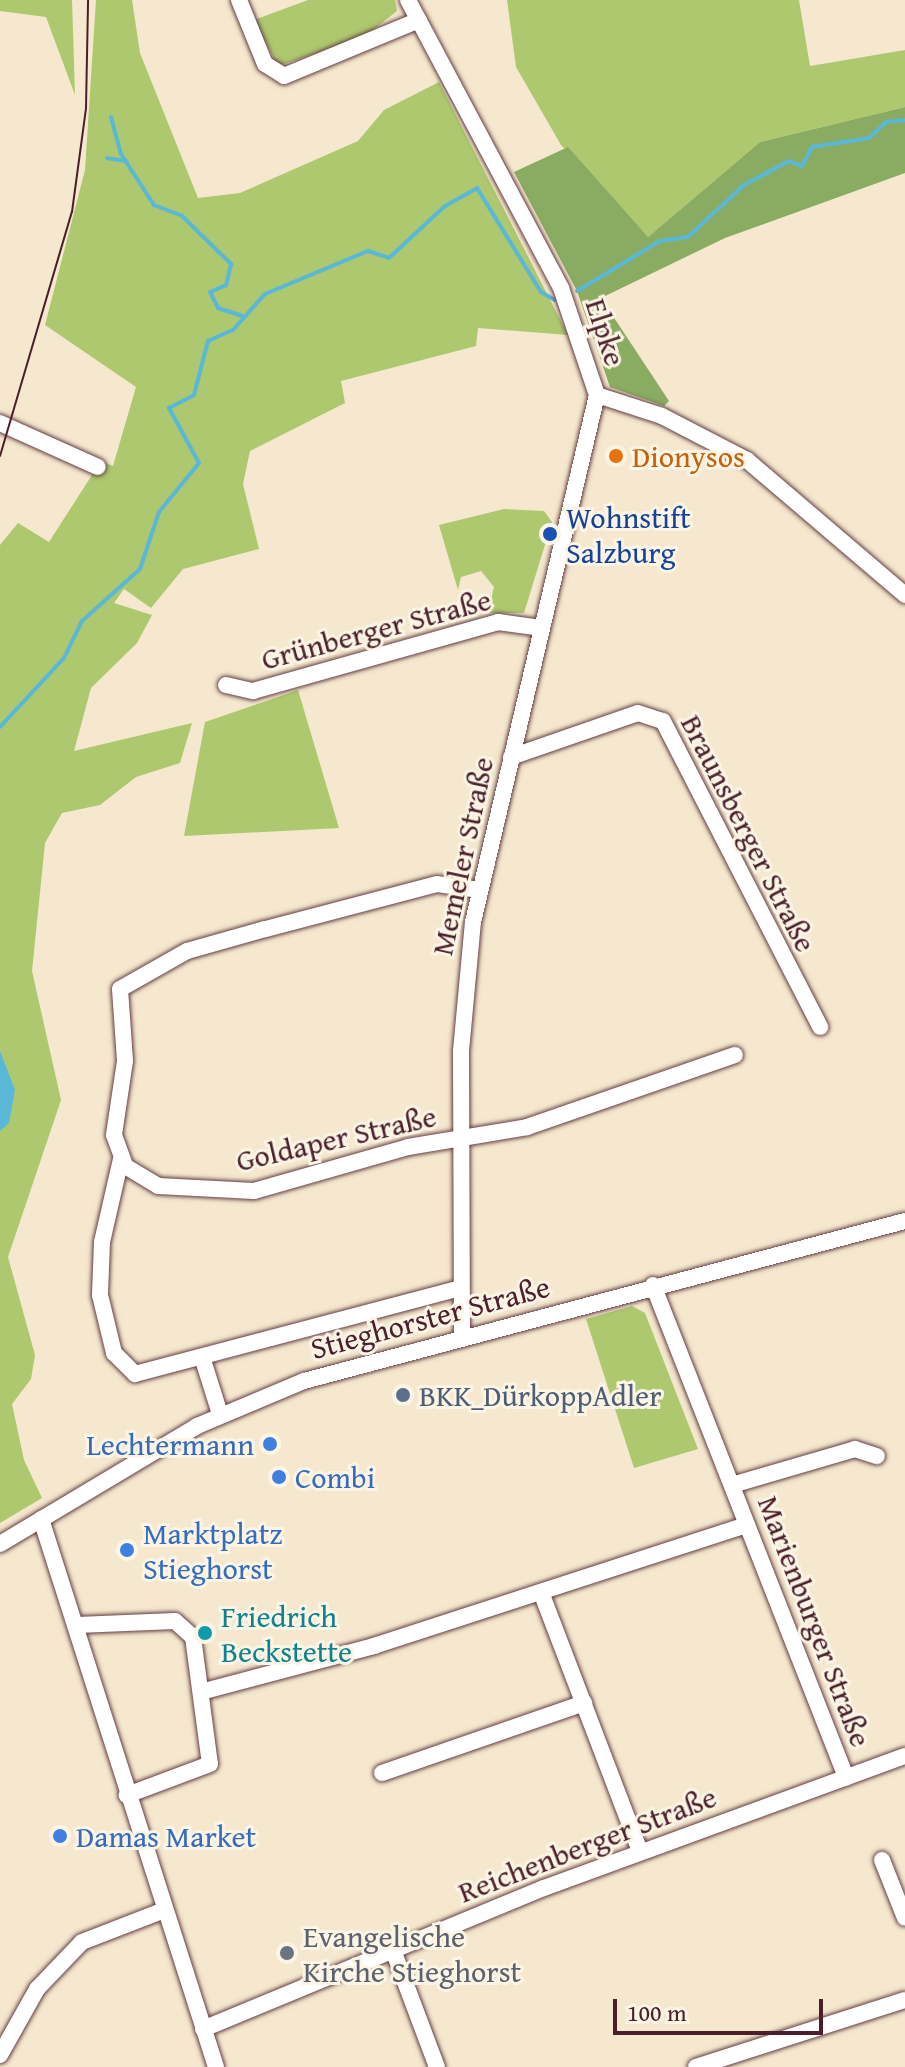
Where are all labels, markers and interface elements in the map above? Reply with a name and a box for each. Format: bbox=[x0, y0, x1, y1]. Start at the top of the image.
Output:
street label: Elpke bbox=[578, 294, 634, 370]
place label: Dionysos bbox=[632, 438, 745, 474]
marker: Dionysos bbox=[607, 447, 625, 465]
place label: Wohnstift Salzburg bbox=[566, 499, 690, 570]
marker: Wohnstift Salzburg bbox=[541, 525, 559, 543]
street label: Grünberger Straße bbox=[257, 581, 495, 677]
street label: Braunsberger Straße bbox=[674, 708, 824, 958]
street label: Memeler Straße bbox=[423, 754, 501, 958]
street label: Goldaper Straße bbox=[233, 1098, 439, 1178]
street label: Stieghorster Straße bbox=[307, 1268, 553, 1366]
place label: BKK_DürkoppAdler bbox=[419, 1377, 662, 1413]
marker: BKK_DürkoppAdler bbox=[394, 1386, 412, 1404]
place label: Lechtermann bbox=[86, 1426, 254, 1462]
marker: Lechtermann bbox=[261, 1435, 279, 1453]
place label: Combi bbox=[295, 1459, 375, 1495]
marker: Combi bbox=[270, 1468, 288, 1486]
street label: Marienburger Straße bbox=[751, 1491, 879, 1751]
place label: Marktplatz Stieghorst bbox=[143, 1515, 282, 1586]
marker: Marktplatz Stieghorst bbox=[118, 1541, 136, 1559]
place label: Friedrich Beckstette bbox=[221, 1598, 352, 1668]
marker: Friedrich Beckstette bbox=[196, 1624, 214, 1642]
street label: Reichenberger Straße bbox=[453, 1778, 721, 1910]
place label: Damas Market bbox=[76, 1818, 256, 1854]
marker: Damas Market bbox=[51, 1827, 69, 1845]
place label: Evangelische Kirche Stieghorst bbox=[303, 1918, 521, 1988]
marker: Evangelische Kirche Stieghorst bbox=[278, 1944, 296, 1962]
scale bar bbox=[617, 1983, 827, 2033]
text: 100 m bbox=[627, 1995, 687, 2030]

